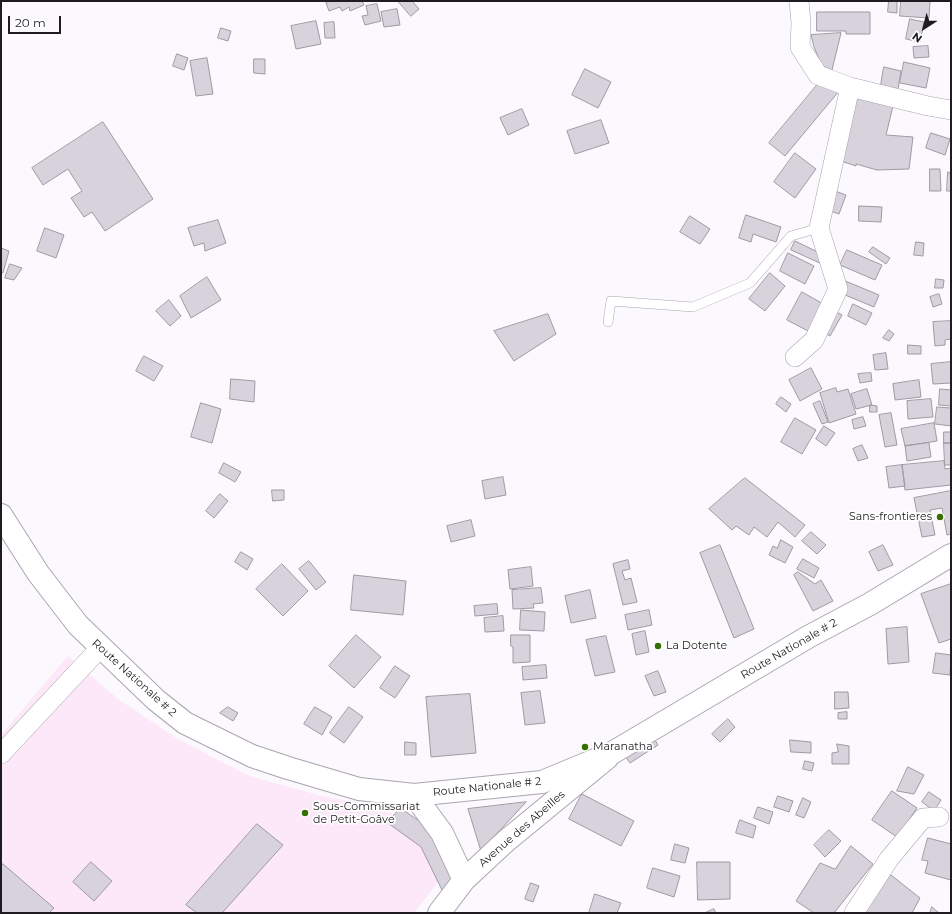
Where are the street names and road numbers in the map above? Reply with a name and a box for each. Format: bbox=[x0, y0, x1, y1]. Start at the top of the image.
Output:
street label: Route Nationale # 2 bbox=[739, 616, 839, 682]
street label: Route Nationale # 2 bbox=[89, 637, 179, 719]
street label: Route Nationale # 2 bbox=[432, 775, 542, 799]
street label: Avenue des Abeilles bbox=[476, 788, 568, 870]

